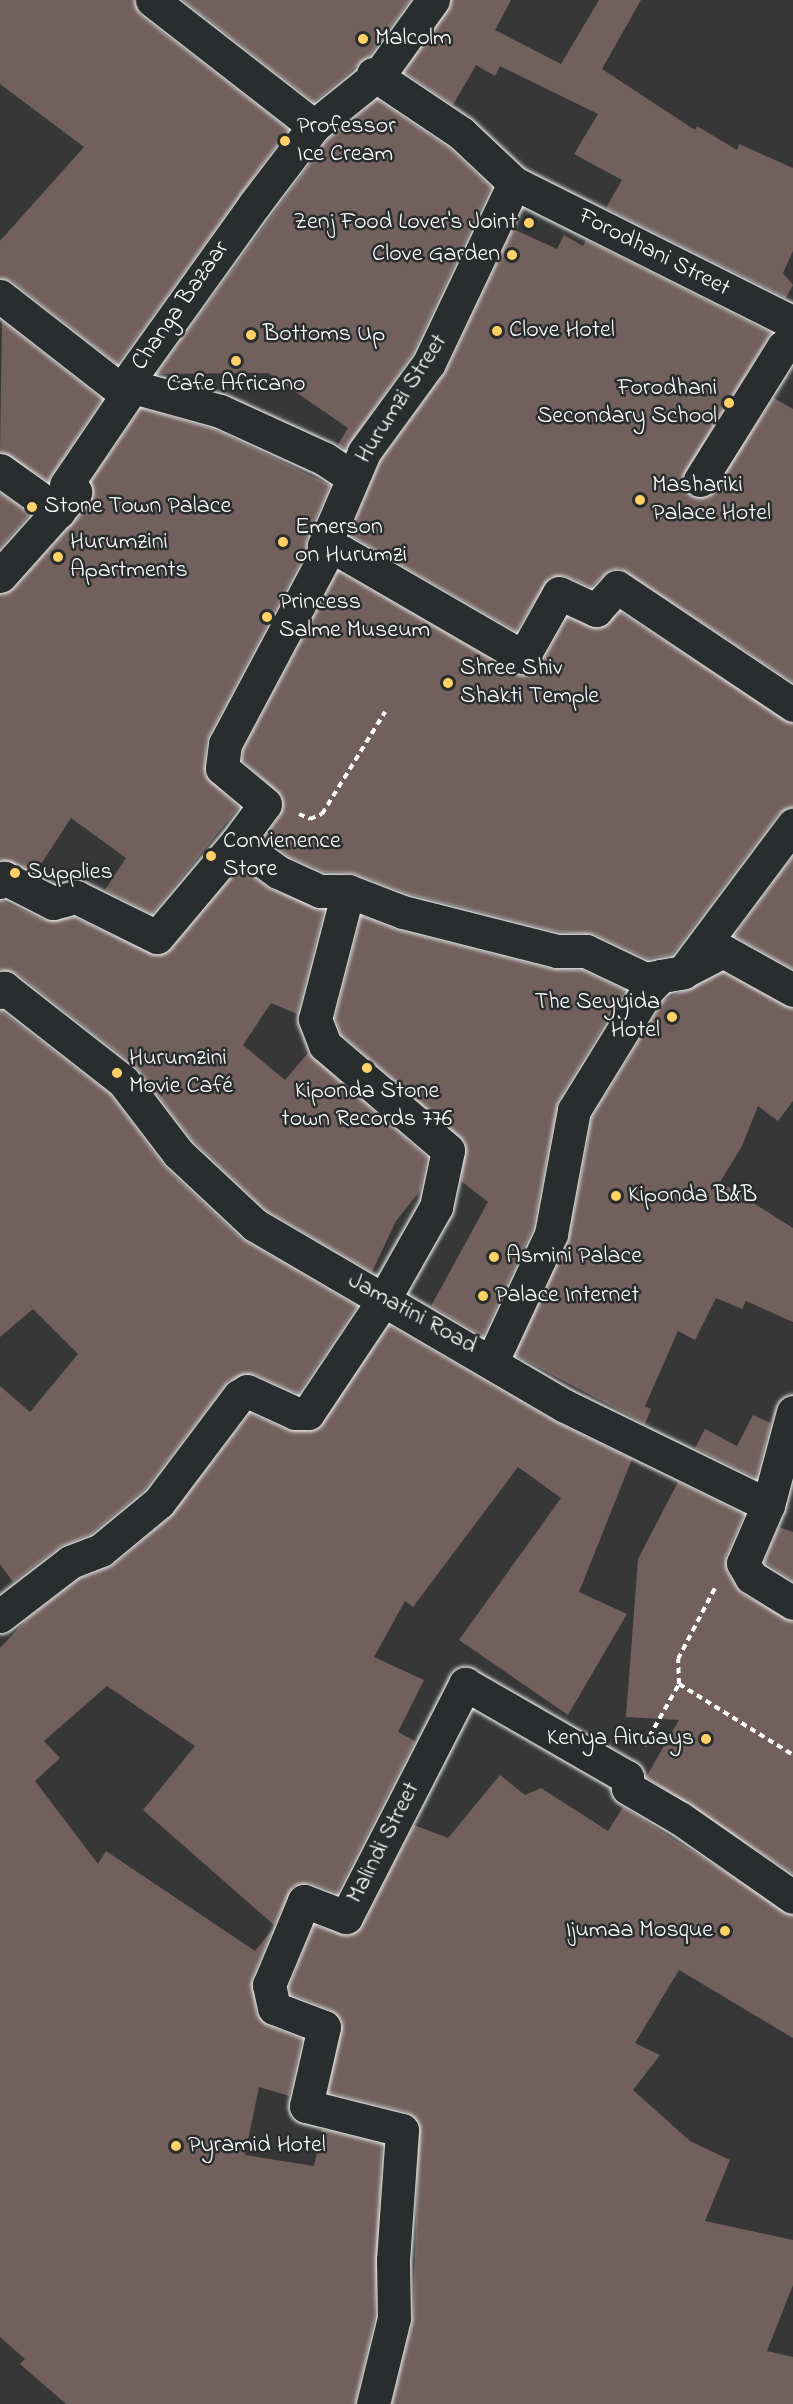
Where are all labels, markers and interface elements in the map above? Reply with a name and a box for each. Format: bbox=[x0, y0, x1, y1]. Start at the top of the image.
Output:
place label: Malcolm bbox=[375, 25, 452, 53]
marker: Malcolm bbox=[356, 32, 370, 46]
place label: Professor Ice Cream bbox=[297, 113, 396, 169]
marker: Professor Ice Cream bbox=[278, 134, 292, 148]
street label: Forodhani Street bbox=[573, 202, 735, 304]
place label: Zenj Food Lover's Joint bbox=[293, 209, 517, 237]
marker: Zenj Food Lover's Joint bbox=[522, 216, 536, 230]
street label: Changa Bazaar bbox=[126, 236, 236, 376]
place label: Clove Garden bbox=[372, 241, 500, 269]
marker: Clove Garden bbox=[505, 248, 519, 262]
place label: Clove Hotel bbox=[509, 317, 615, 345]
place label: Bottoms Up bbox=[263, 321, 385, 349]
marker: Clove Hotel bbox=[490, 324, 504, 338]
marker: Bottoms Up bbox=[244, 328, 258, 342]
street label: Hurumzi Street bbox=[350, 329, 454, 469]
marker: Cafe Africano bbox=[229, 354, 243, 368]
place label: Cafe Africano bbox=[167, 371, 305, 399]
place label: Forodhani Secondary School bbox=[537, 375, 717, 431]
marker: Forodhani Secondary School bbox=[722, 396, 736, 410]
place label: Mashariki Palace Hotel bbox=[652, 472, 771, 528]
place label: Stone Town Palace bbox=[44, 493, 231, 521]
marker: Mashariki Palace Hotel bbox=[633, 493, 647, 507]
marker: Stone Town Palace bbox=[25, 500, 39, 514]
place label: Emerson on Hurumzi bbox=[295, 514, 407, 570]
place label: Hurumzini Apartments bbox=[70, 529, 188, 585]
marker: Emerson on Hurumzi bbox=[276, 535, 290, 549]
marker: Hurumzini Apartments bbox=[51, 550, 65, 564]
place label: Princess Salme Museum bbox=[279, 589, 430, 645]
marker: Princess Salme Museum bbox=[260, 610, 274, 624]
place label: Shree Shiv Shakti Temple bbox=[460, 655, 599, 711]
marker: Shree Shiv Shakti Temple bbox=[441, 676, 455, 690]
place label: Convienence Store bbox=[223, 828, 341, 884]
marker: Convienence Store bbox=[204, 849, 218, 863]
place label: Supplies bbox=[27, 859, 113, 887]
marker: Supplies bbox=[8, 866, 22, 880]
place label: The Seyyida Hotel bbox=[534, 989, 660, 1045]
marker: The Seyyida Hotel bbox=[665, 1010, 679, 1024]
place label: Hurumzini Movie Café bbox=[129, 1045, 233, 1101]
marker: Kiponda Stone town Records 776 bbox=[360, 1061, 374, 1075]
marker: Hurumzini Movie Café bbox=[110, 1066, 124, 1080]
place label: Kiponda Stone town Records 776 bbox=[282, 1078, 452, 1134]
place label: Kiponda B&B bbox=[628, 1182, 757, 1210]
marker: Kiponda B&B bbox=[609, 1189, 623, 1203]
place label: Asmini Palace bbox=[506, 1243, 642, 1271]
marker: Asmini Palace bbox=[487, 1250, 501, 1264]
street label: Jamatini Road bbox=[342, 1267, 482, 1361]
place label: Palace Internet bbox=[495, 1282, 639, 1310]
marker: Palace Internet bbox=[476, 1289, 490, 1303]
place label: Kenya Airways bbox=[547, 1725, 694, 1753]
marker: Kenya Airways bbox=[699, 1732, 713, 1746]
street label: Malindi Street bbox=[341, 1778, 427, 1908]
place label: Ijumaa Mosque bbox=[566, 1917, 713, 1945]
marker: Ijumaa Mosque bbox=[718, 1924, 732, 1938]
place label: Pyramid Hotel bbox=[188, 2132, 326, 2160]
marker: Pyramid Hotel bbox=[169, 2139, 183, 2153]

